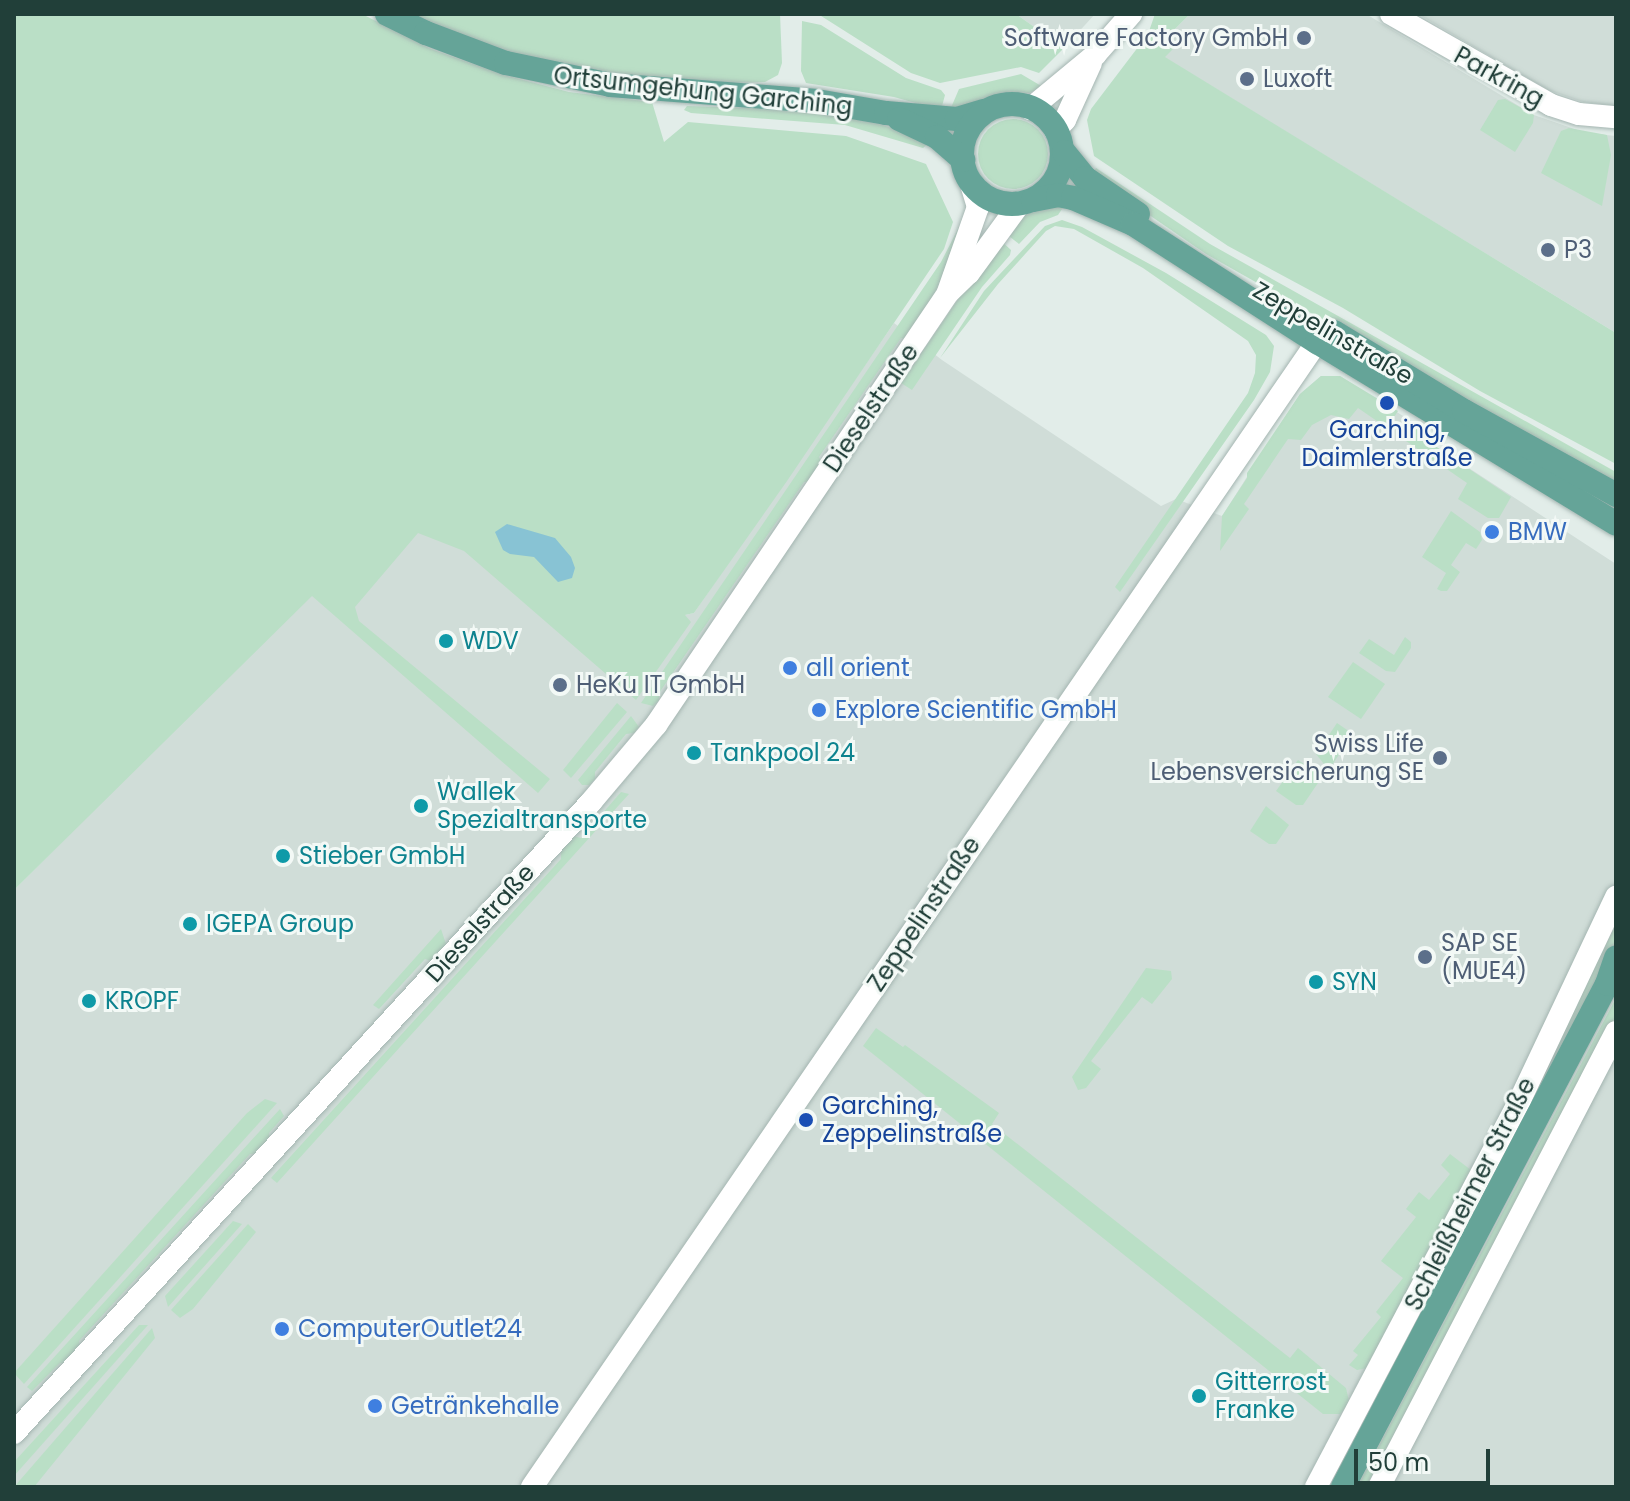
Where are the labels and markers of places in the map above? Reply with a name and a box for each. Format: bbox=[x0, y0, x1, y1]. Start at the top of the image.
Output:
place label: Software Factory GmbH bbox=[1004, 24, 1288, 52]
marker: Software Factory GmbH bbox=[1295, 29, 1313, 47]
place label: Luxoft bbox=[1263, 65, 1332, 93]
marker: Luxoft bbox=[1238, 70, 1256, 88]
place label: P3 bbox=[1564, 236, 1592, 264]
marker: P3 bbox=[1539, 241, 1557, 259]
marker: Garching, Daimlerstraße bbox=[1378, 394, 1396, 412]
place label: Garching, Daimlerstraße bbox=[1301, 416, 1473, 472]
place label: BMW bbox=[1508, 518, 1567, 546]
marker: BMW bbox=[1483, 523, 1501, 541]
place label: WDV bbox=[462, 627, 519, 655]
marker: WDV bbox=[437, 632, 455, 650]
place label: all orient bbox=[806, 654, 910, 682]
marker: all orient bbox=[781, 659, 799, 677]
place label: HeKu IT GmbH bbox=[576, 671, 745, 699]
marker: HeKu IT GmbH bbox=[551, 676, 569, 694]
place label: Explore Scientific GmbH bbox=[835, 696, 1117, 724]
marker: Explore Scientific GmbH bbox=[810, 701, 828, 719]
place label: Swiss Life Lebensversicherung SE bbox=[1151, 730, 1424, 786]
place label: Tankpool 24 bbox=[710, 739, 855, 767]
marker: Tankpool 24 bbox=[685, 744, 703, 762]
marker: Swiss Life Lebensversicherung SE bbox=[1431, 749, 1449, 767]
place label: Wallek Spezialtransporte bbox=[437, 778, 647, 834]
marker: Wallek Spezialtransporte bbox=[412, 797, 430, 815]
place label: Stieber GmbH bbox=[299, 842, 465, 870]
marker: Stieber GmbH bbox=[274, 847, 292, 865]
place label: IGEPA Group bbox=[206, 910, 354, 938]
marker: IGEPA Group bbox=[181, 915, 199, 933]
place label: SAP SE (MUE4) bbox=[1441, 929, 1527, 985]
marker: SAP SE (MUE4) bbox=[1416, 948, 1434, 966]
place label: SYN bbox=[1332, 968, 1377, 996]
marker: SYN bbox=[1307, 973, 1325, 991]
place label: KROPF bbox=[105, 987, 179, 1015]
marker: KROPF bbox=[80, 992, 98, 1010]
place label: Garching, Zeppelinstraße bbox=[822, 1092, 1002, 1148]
marker: Garching, Zeppelinstraße bbox=[797, 1111, 815, 1129]
place label: ComputerOutlet24 bbox=[298, 1315, 522, 1343]
marker: ComputerOutlet24 bbox=[273, 1320, 291, 1338]
place label: Gitterrost Franke bbox=[1215, 1368, 1326, 1424]
marker: Gitterrost Franke bbox=[1190, 1387, 1208, 1405]
place label: Getränkehalle bbox=[391, 1392, 559, 1420]
marker: Getränkehalle bbox=[366, 1397, 384, 1415]

